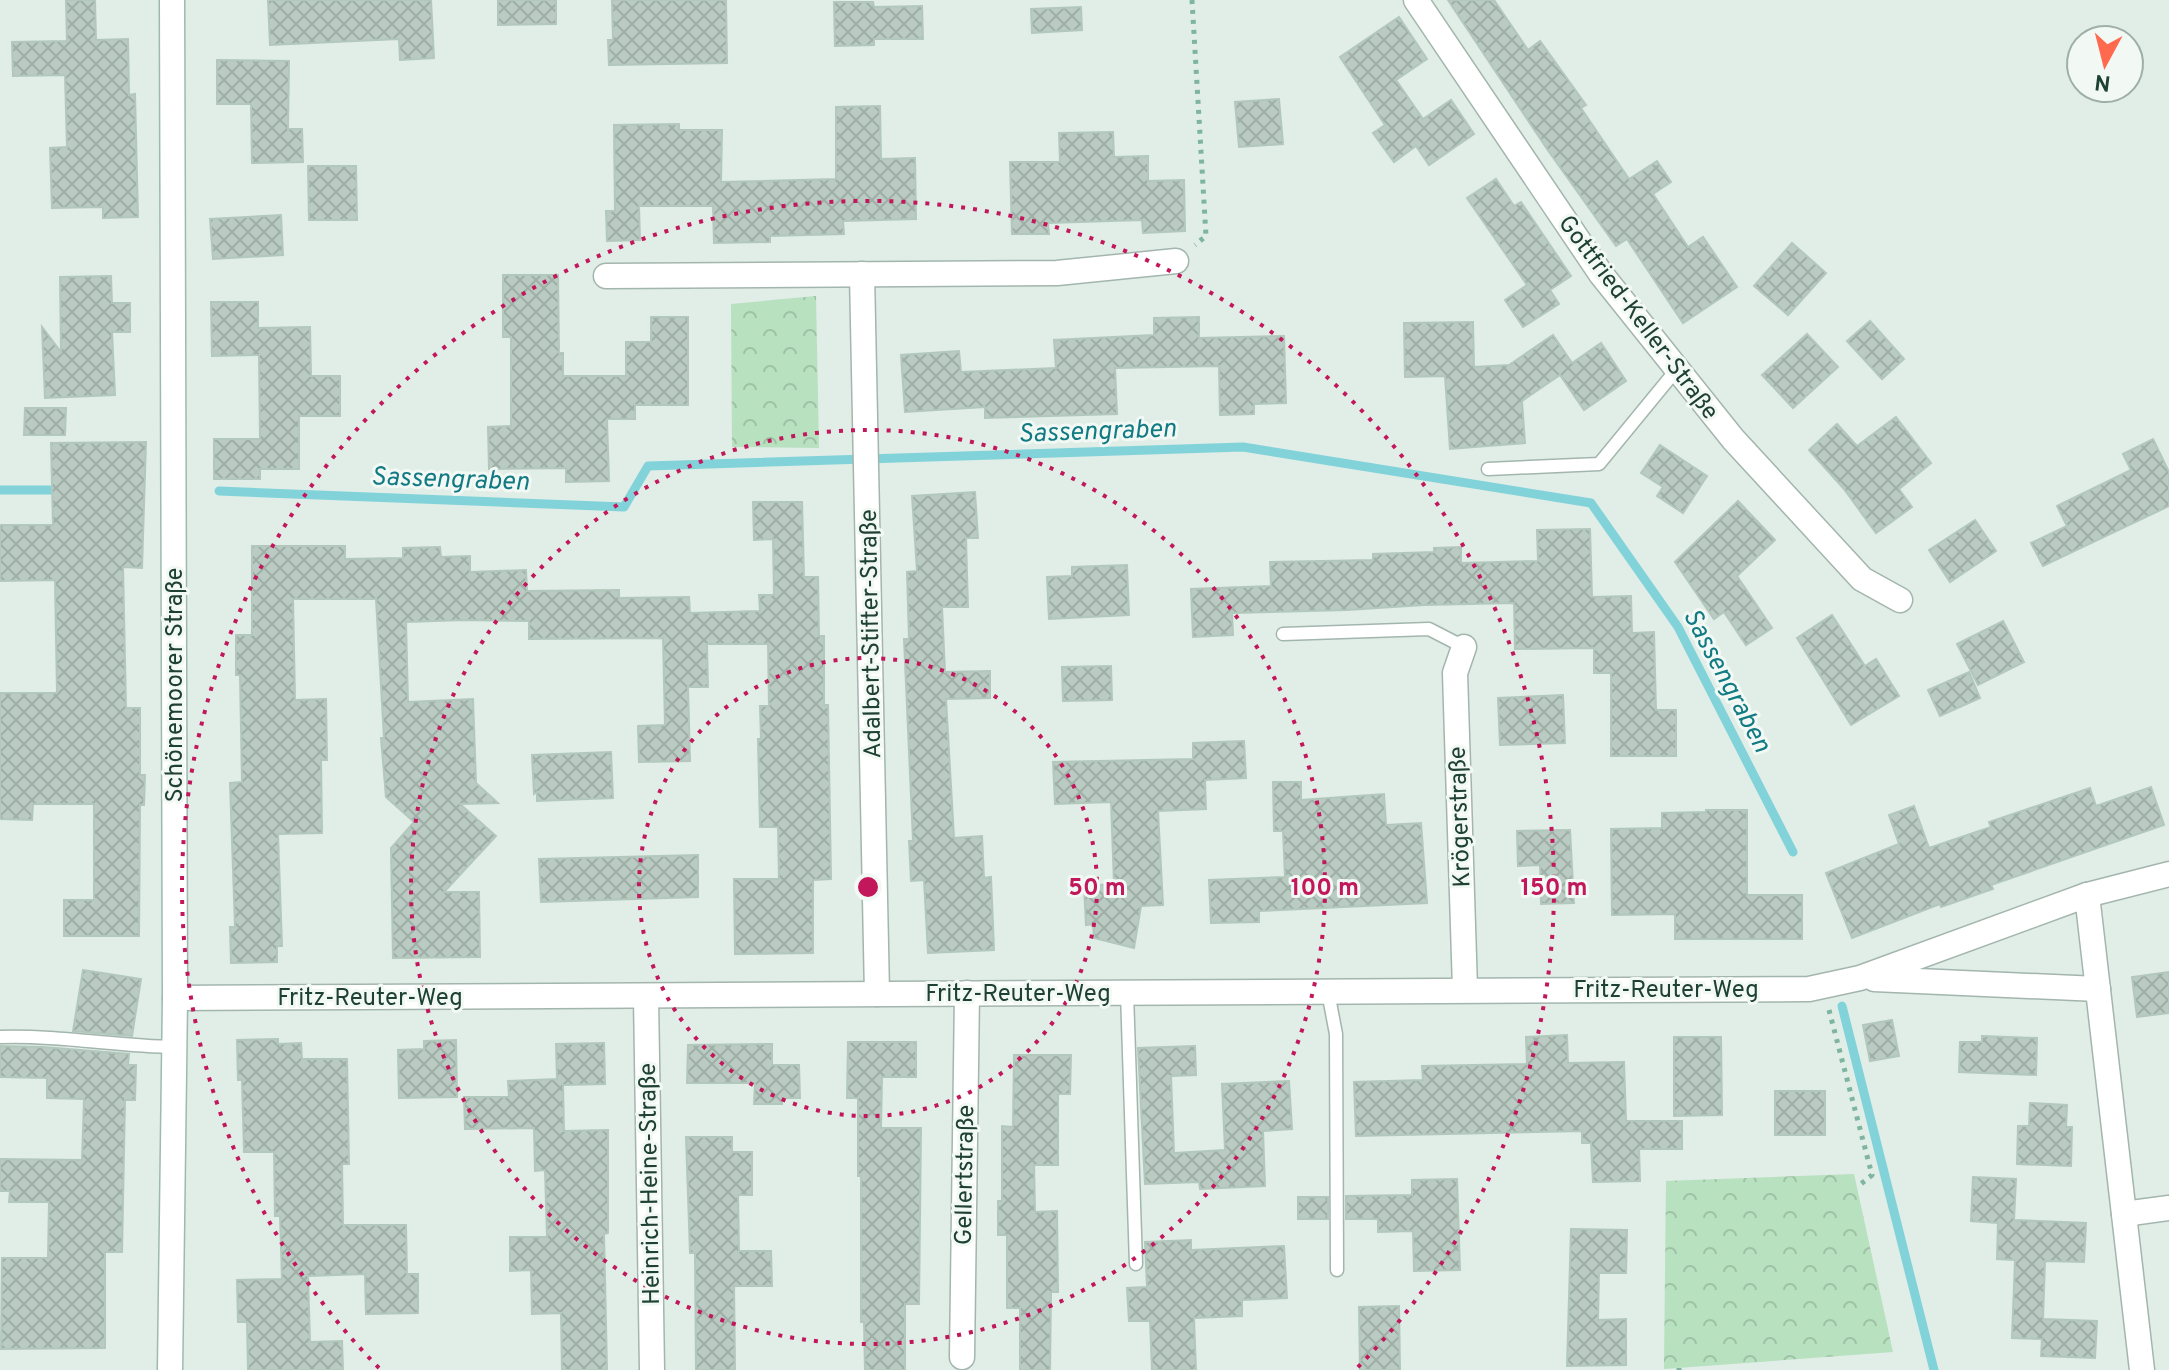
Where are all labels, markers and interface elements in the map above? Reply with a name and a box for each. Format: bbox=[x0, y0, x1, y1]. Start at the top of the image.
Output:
north arrow bbox=[2065, 24, 2145, 104]
text: N bbox=[2093, 67, 2112, 96]
street label: Gottfried-Keller-Straße bbox=[1551, 210, 1724, 426]
water label: Sassengraben bbox=[1017, 413, 1177, 452]
water label: Sassengraben bbox=[370, 461, 530, 500]
street label: Adalbert-Stifter-Straße bbox=[855, 509, 889, 759]
street label: Schönemoorer Straße bbox=[161, 567, 191, 803]
water label: Sassengraben bbox=[1674, 604, 1778, 759]
street label: Krögerstraße bbox=[1444, 746, 1478, 888]
centre of rings bbox=[854, 873, 882, 901]
text: 50 m bbox=[1068, 874, 1126, 904]
text: 100 m bbox=[1291, 874, 1359, 904]
text: 150 m bbox=[1520, 874, 1588, 904]
street label: Fritz-Reuter-Weg bbox=[1573, 976, 1759, 1006]
street label: Fritz-Reuter-Weg bbox=[925, 980, 1111, 1010]
street label: Fritz-Reuter-Weg bbox=[277, 984, 463, 1014]
street label: Heinrich-Heine-Straße bbox=[634, 1063, 668, 1305]
street label: Gellertstraße bbox=[950, 1105, 982, 1246]

